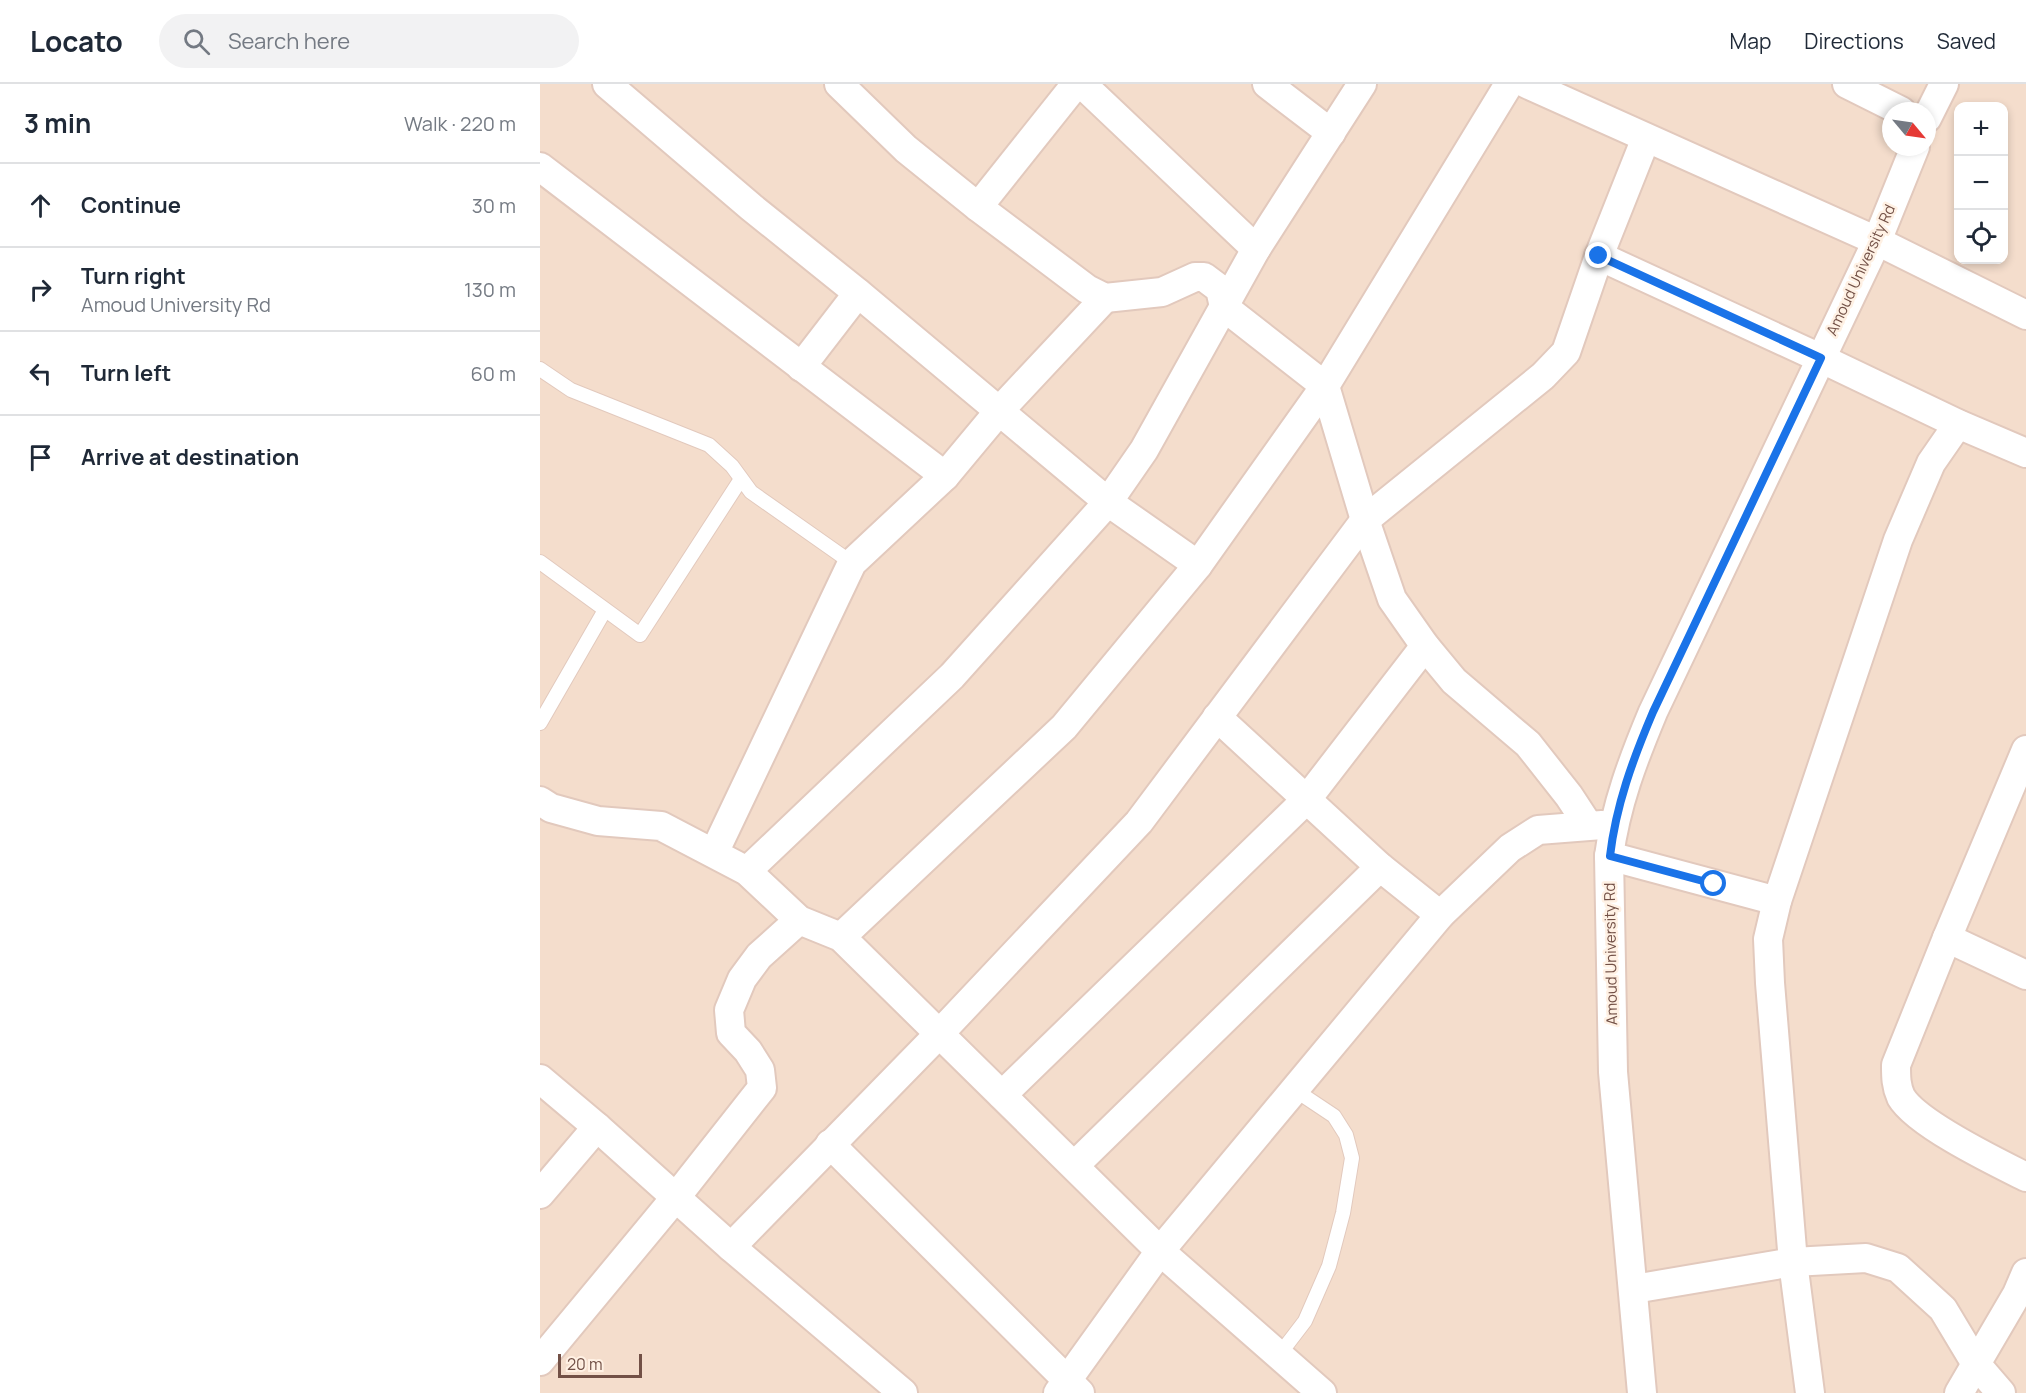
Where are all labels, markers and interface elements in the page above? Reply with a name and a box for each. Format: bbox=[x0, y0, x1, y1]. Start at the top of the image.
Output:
search box bbox=[159, 14, 579, 68]
text: Locato bbox=[30, 22, 123, 60]
icon: search bbox=[180, 25, 213, 58]
text: Search here bbox=[228, 26, 350, 56]
text: Map bbox=[1730, 27, 1771, 55]
text: Directions bbox=[1804, 27, 1904, 55]
text: Saved bbox=[1937, 27, 1996, 55]
north arrow bbox=[1882, 102, 1936, 156]
map controls bbox=[1954, 102, 2008, 264]
button: + bbox=[1954, 102, 2008, 156]
text: 3 min bbox=[24, 105, 91, 141]
text: Walk · 220 m bbox=[404, 110, 516, 137]
button: − bbox=[1954, 156, 2008, 210]
icon: ahead bbox=[24, 189, 57, 222]
text: Continue bbox=[81, 190, 181, 220]
text: 30 m bbox=[472, 192, 516, 219]
street label: Amoud University Rd bbox=[1821, 201, 1900, 339]
button: locate bbox=[1954, 210, 2008, 264]
route end bbox=[1585, 242, 1611, 268]
text: Turn right bbox=[81, 261, 186, 291]
icon: right bbox=[24, 273, 57, 306]
text: 130 m bbox=[464, 276, 516, 303]
text: Amoud University Rd bbox=[81, 291, 271, 318]
icon: left bbox=[24, 357, 57, 390]
text: Turn left bbox=[81, 358, 171, 388]
text: 60 m bbox=[470, 360, 516, 387]
icon: arrive bbox=[24, 441, 57, 474]
text: Arrive at destination bbox=[81, 442, 299, 472]
route start bbox=[1700, 870, 1726, 896]
street label: Amoud University Rd bbox=[1599, 883, 1622, 1025]
scale bar bbox=[558, 1351, 642, 1378]
text: 20 m bbox=[567, 1353, 603, 1375]

